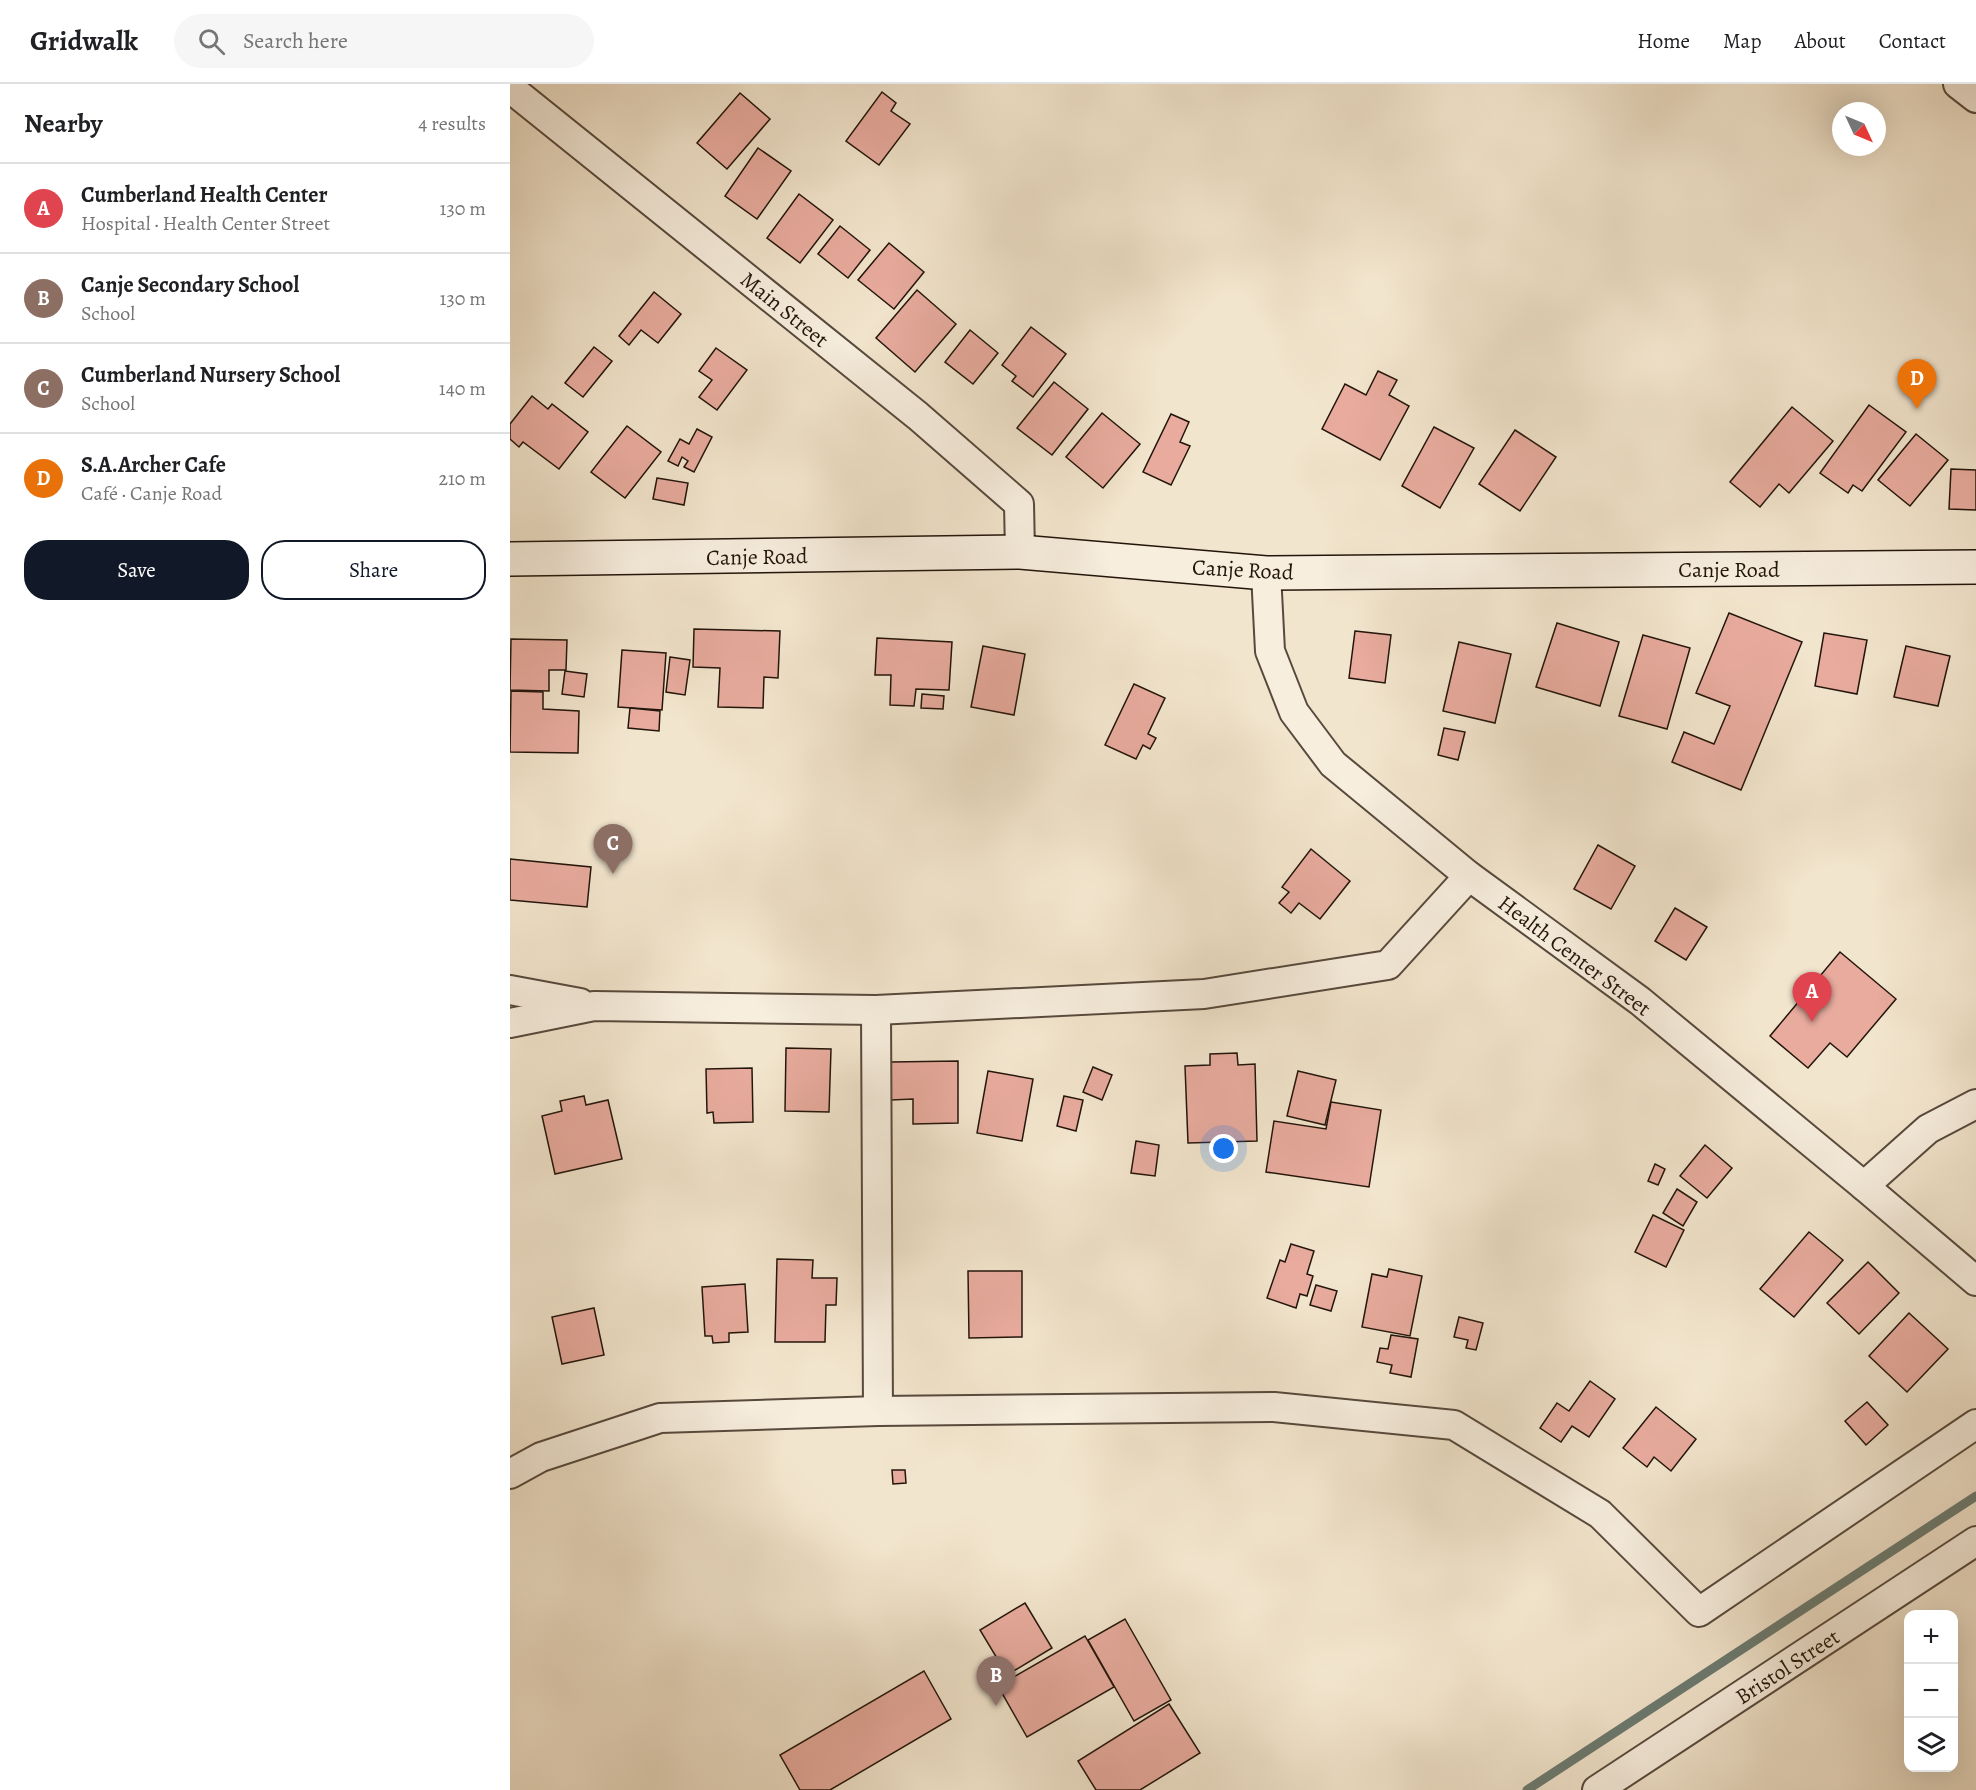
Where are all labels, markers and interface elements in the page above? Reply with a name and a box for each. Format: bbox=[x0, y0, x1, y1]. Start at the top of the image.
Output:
search box bbox=[174, 14, 594, 68]
text: Gridwalk bbox=[30, 22, 138, 60]
icon: search bbox=[195, 25, 228, 58]
text: Search here bbox=[243, 26, 348, 56]
text: Home bbox=[1637, 27, 1690, 55]
text: Map bbox=[1723, 27, 1761, 55]
text: About bbox=[1794, 27, 1846, 55]
text: Contact bbox=[1879, 27, 1946, 55]
north arrow bbox=[1832, 102, 1886, 156]
text: Nearby bbox=[24, 106, 103, 141]
text: 4 results bbox=[418, 110, 486, 137]
text: Cumberland Health Center bbox=[81, 180, 328, 210]
text: A bbox=[37, 195, 50, 222]
text: 130 m bbox=[440, 195, 486, 222]
text: Hospital · Health Center Street bbox=[81, 210, 330, 237]
street label: Main Street bbox=[734, 265, 835, 355]
text: Canje Secondary School bbox=[81, 270, 299, 300]
text: B bbox=[37, 285, 50, 312]
text: 130 m bbox=[440, 285, 486, 312]
text: School bbox=[81, 300, 135, 327]
text: Cumberland Nursery School bbox=[81, 360, 340, 390]
pin: D bbox=[1898, 360, 1936, 409]
text: C bbox=[37, 375, 50, 402]
text: 140 m bbox=[439, 375, 486, 402]
text: School bbox=[81, 390, 135, 417]
text: S.A.Archer Cafe bbox=[81, 450, 226, 480]
text: D bbox=[37, 465, 50, 492]
text: 210 m bbox=[438, 465, 486, 492]
text: Café · Canje Road bbox=[81, 480, 222, 507]
button: Save bbox=[24, 540, 249, 600]
button: Share bbox=[261, 540, 486, 600]
street label: Canje Road bbox=[706, 541, 808, 573]
street label: Canje Road bbox=[1191, 552, 1295, 588]
street label: Canje Road bbox=[1678, 555, 1780, 585]
pin: C bbox=[594, 824, 632, 874]
street label: Health Center Street bbox=[1492, 888, 1657, 1023]
pin: A bbox=[1792, 972, 1832, 1022]
your location bbox=[1209, 1134, 1238, 1163]
map controls bbox=[1904, 1610, 1958, 1772]
button: + bbox=[1904, 1610, 1958, 1664]
street label: Bristol Street bbox=[1730, 1622, 1845, 1712]
pin: B bbox=[976, 1656, 1016, 1706]
button: − bbox=[1904, 1664, 1958, 1718]
button: layers bbox=[1904, 1718, 1958, 1772]

